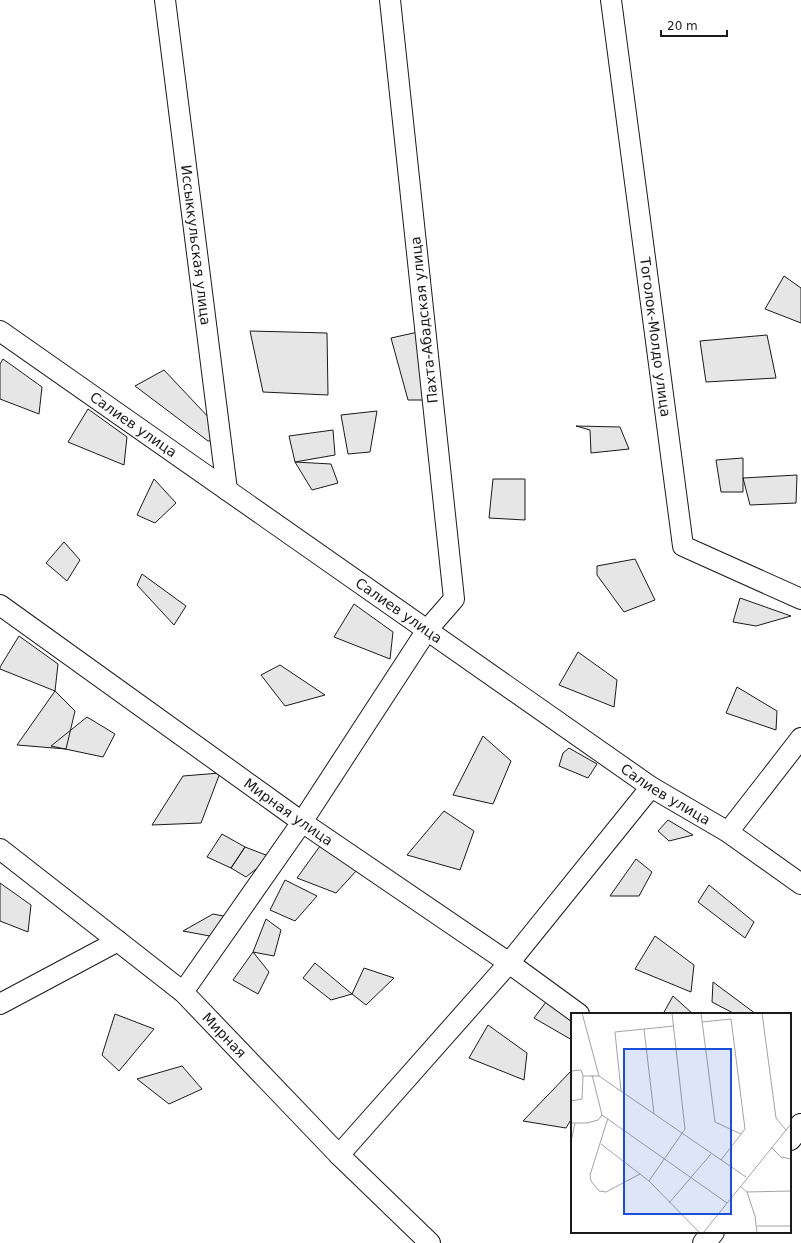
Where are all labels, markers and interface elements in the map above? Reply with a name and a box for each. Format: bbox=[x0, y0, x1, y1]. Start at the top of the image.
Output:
scale bar bbox=[661, 12, 727, 38]
text: 20 m bbox=[667, 19, 698, 33]
street label: Иссыккульская улица bbox=[178, 164, 214, 326]
street label: Пахта-Абадская улица bbox=[407, 236, 441, 404]
street label: Тоголок-Молдо улица bbox=[637, 255, 674, 418]
street label: Салиев улица bbox=[87, 389, 180, 460]
street label: Салиев улица bbox=[352, 575, 445, 646]
street label: Салиев улица bbox=[618, 760, 713, 828]
street label: Мирная улица bbox=[241, 775, 336, 849]
street label: Мирная bbox=[199, 1009, 250, 1061]
inset map bbox=[571, 1013, 791, 1233]

